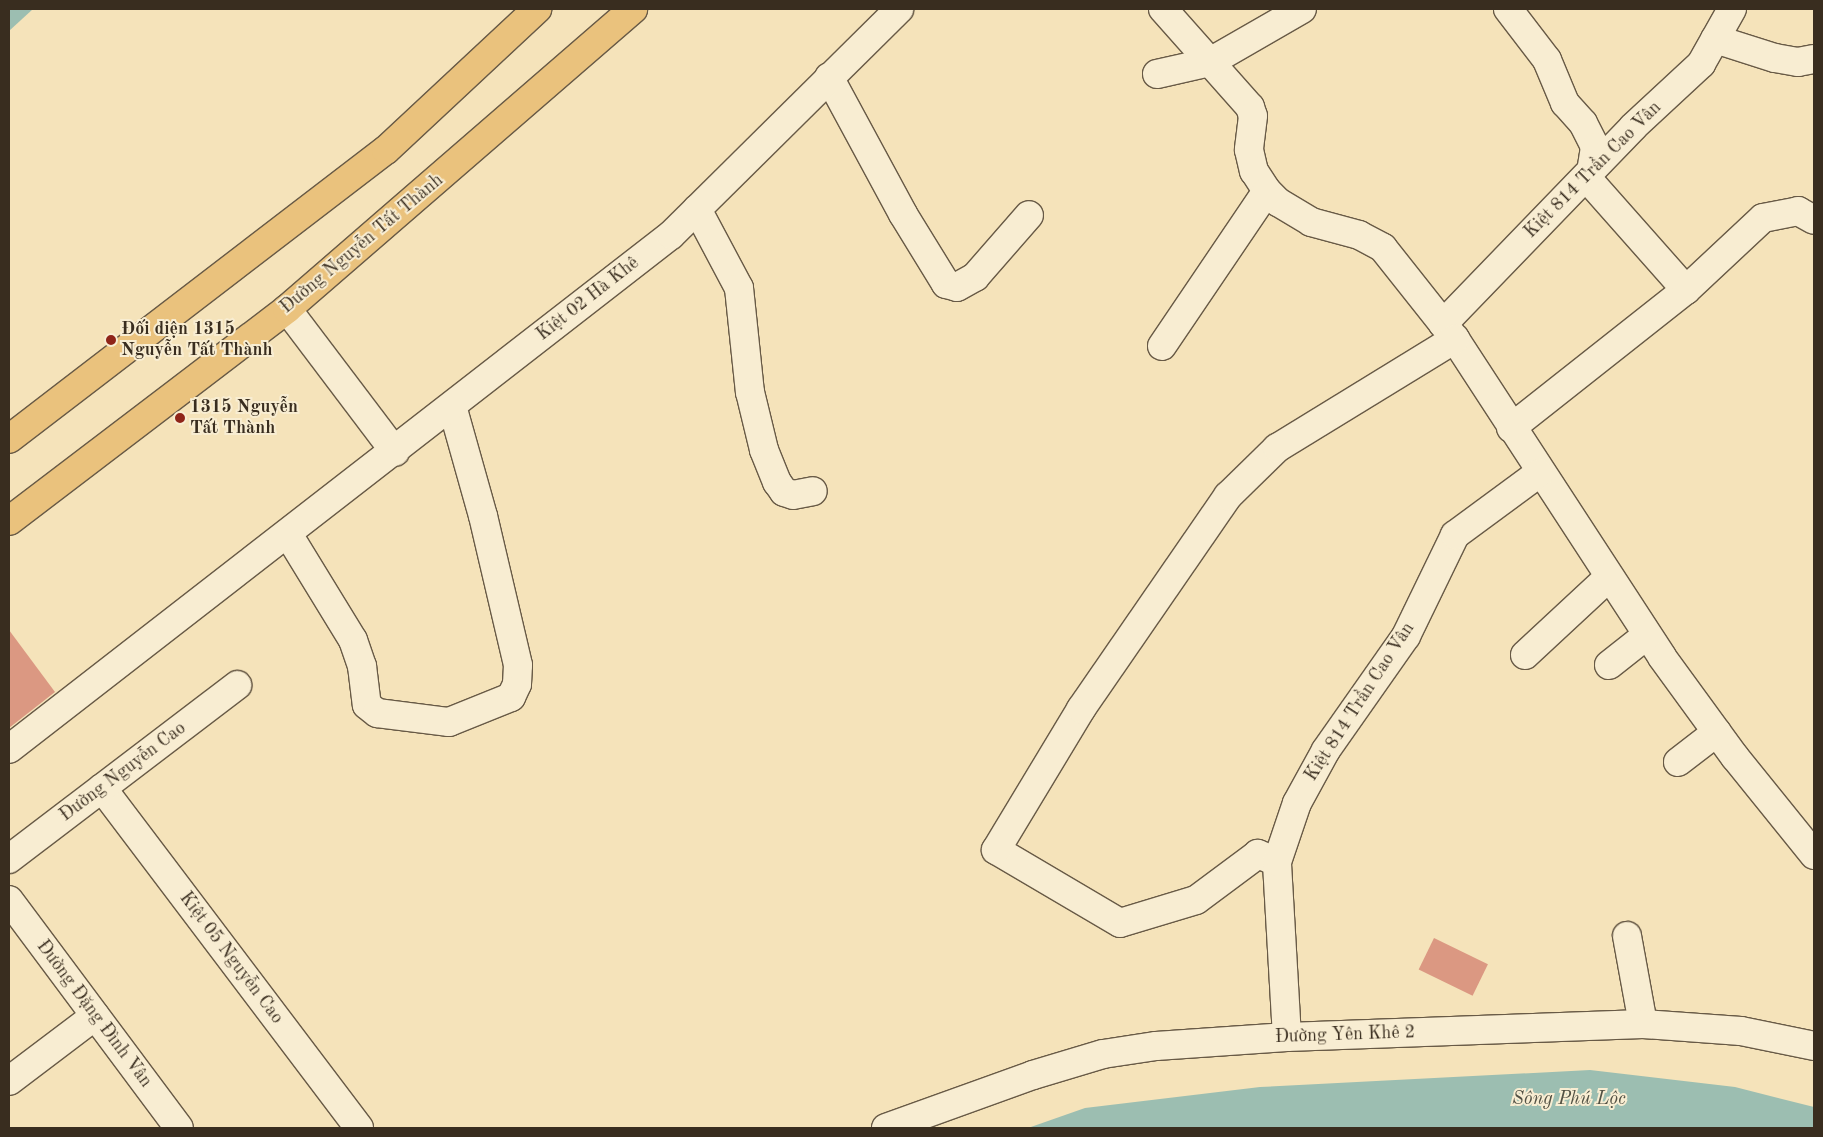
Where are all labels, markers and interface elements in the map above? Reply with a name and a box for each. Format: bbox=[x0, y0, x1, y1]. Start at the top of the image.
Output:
street label: Kiệt 814 Trần Cao Vân bbox=[1520, 97, 1666, 243]
street label: Đường Nguyễn Tất Thành bbox=[276, 170, 448, 318]
street label: Kiệt 02 Hà Khê bbox=[533, 252, 643, 346]
place label: Đối diện 1315 Nguyễn Tất Thành bbox=[121, 319, 273, 362]
marker: Đối diện 1315 Nguyễn Tất Thành bbox=[105, 334, 117, 346]
place label: 1315 Nguyễn Tất Thành bbox=[190, 397, 298, 439]
marker: 1315 Nguyễn Tất Thành bbox=[174, 412, 186, 424]
street label: Kiệt 814 Trần Cao Vân bbox=[1301, 619, 1419, 785]
street label: Đường Nguyễn Cao bbox=[56, 718, 190, 826]
street label: Kiệt 05 Nguyễn Cao bbox=[174, 888, 288, 1028]
street label: Đường Đặng Đình Vân bbox=[32, 936, 156, 1092]
street label: Đường Yên Khê 2 bbox=[1275, 1022, 1415, 1048]
water label: Sông Phú Lộc bbox=[1512, 1089, 1626, 1111]

